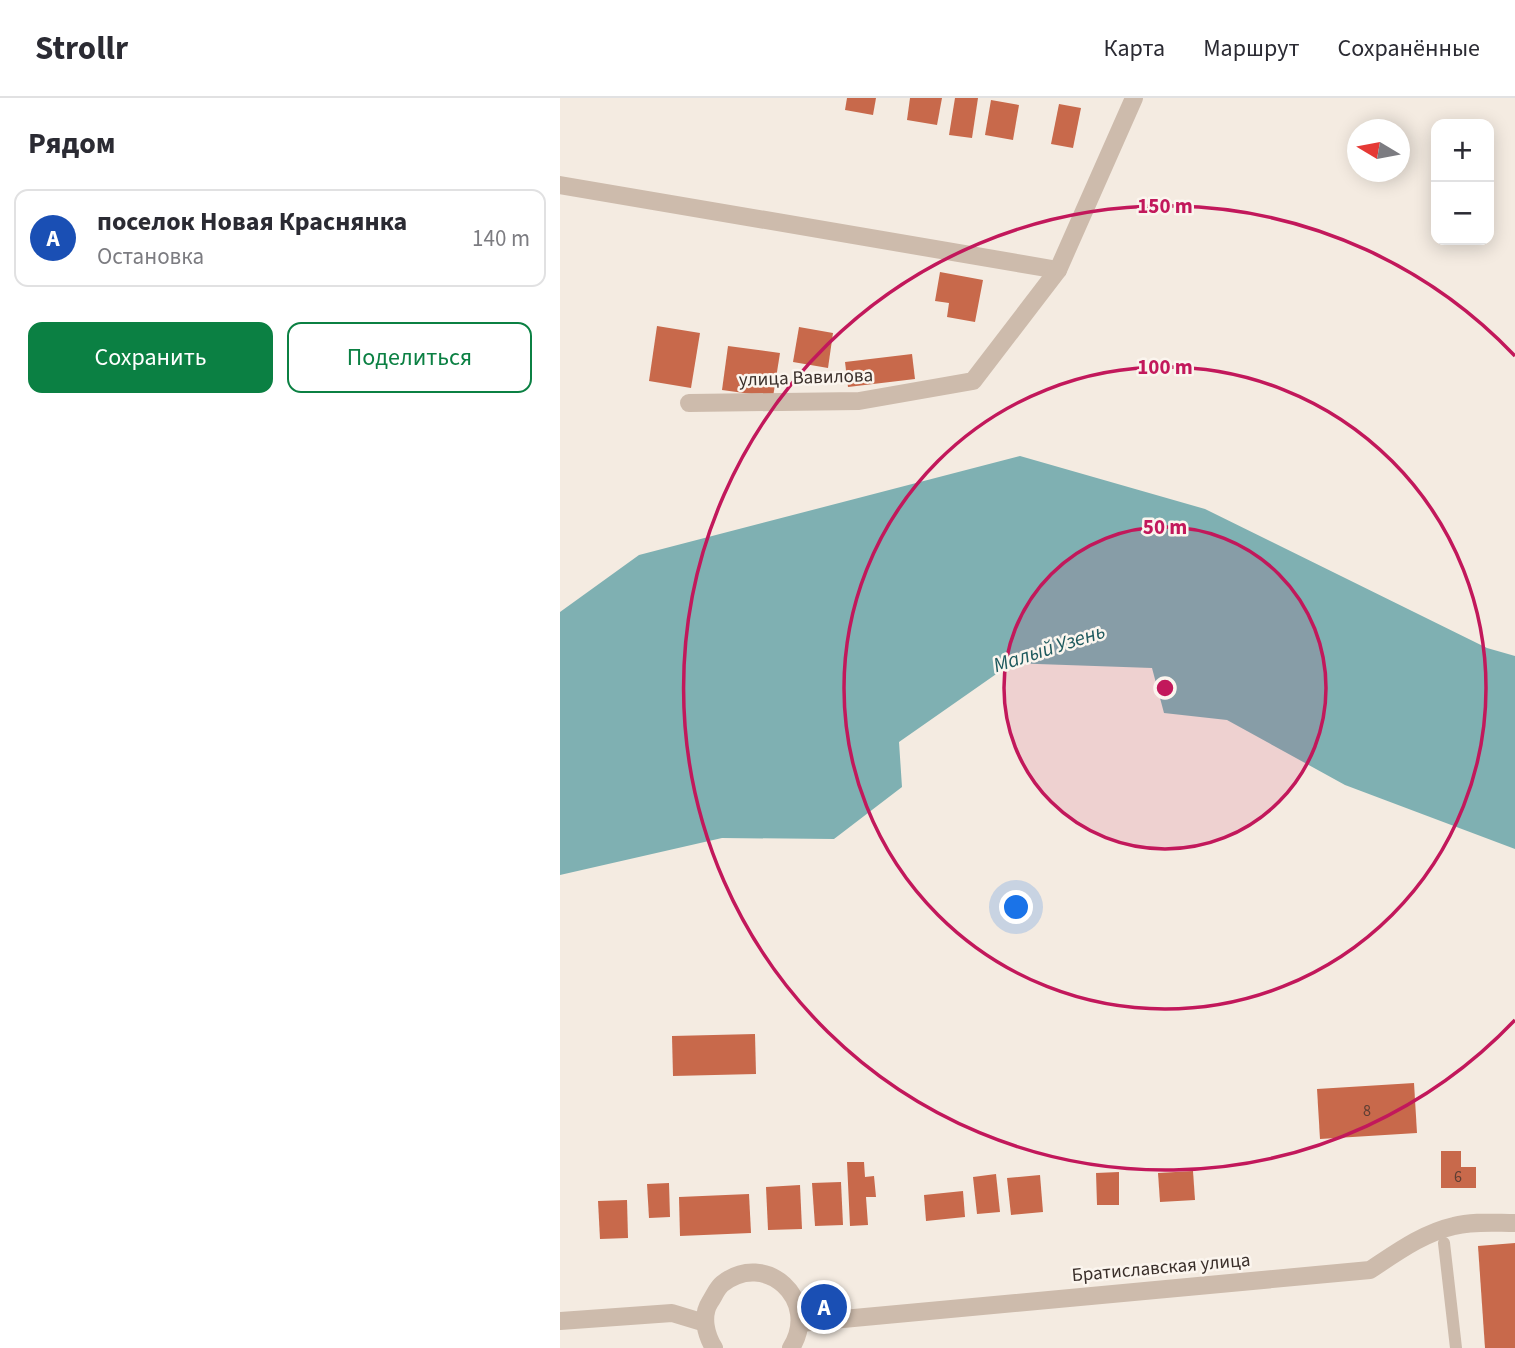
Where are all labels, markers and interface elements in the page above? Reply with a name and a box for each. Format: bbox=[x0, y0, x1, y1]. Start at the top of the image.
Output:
text: Strollr bbox=[35, 25, 128, 72]
text: Карта bbox=[1104, 31, 1165, 66]
text: Маршрут bbox=[1203, 31, 1299, 66]
text: Сохранённые bbox=[1337, 31, 1480, 66]
north arrow bbox=[1347, 119, 1410, 182]
map controls bbox=[1431, 119, 1494, 245]
button: + bbox=[1431, 119, 1494, 182]
text: Рядом bbox=[28, 122, 116, 165]
button: − bbox=[1431, 182, 1494, 245]
text: 150 m bbox=[1137, 191, 1193, 221]
text: поселок Новая Краснянка bbox=[97, 203, 407, 240]
text: A bbox=[46, 222, 60, 255]
text: 140 m bbox=[472, 222, 530, 255]
text: Остановка bbox=[97, 240, 204, 273]
button: Сохранить bbox=[28, 322, 273, 393]
button: Поделиться bbox=[287, 322, 532, 393]
text: 100 m bbox=[1137, 352, 1193, 382]
street label: улица Вавилова bbox=[738, 362, 874, 394]
text: 50 m bbox=[1143, 512, 1187, 542]
water label: Малый Узень bbox=[989, 616, 1109, 680]
centre of rings bbox=[1153, 676, 1177, 700]
your location bbox=[999, 890, 1033, 924]
house number: 8 bbox=[1363, 1100, 1371, 1122]
house number: 6 bbox=[1454, 1166, 1462, 1188]
street label: Братиславская улица bbox=[1071, 1247, 1251, 1289]
pin: A bbox=[801, 1281, 847, 1333]

